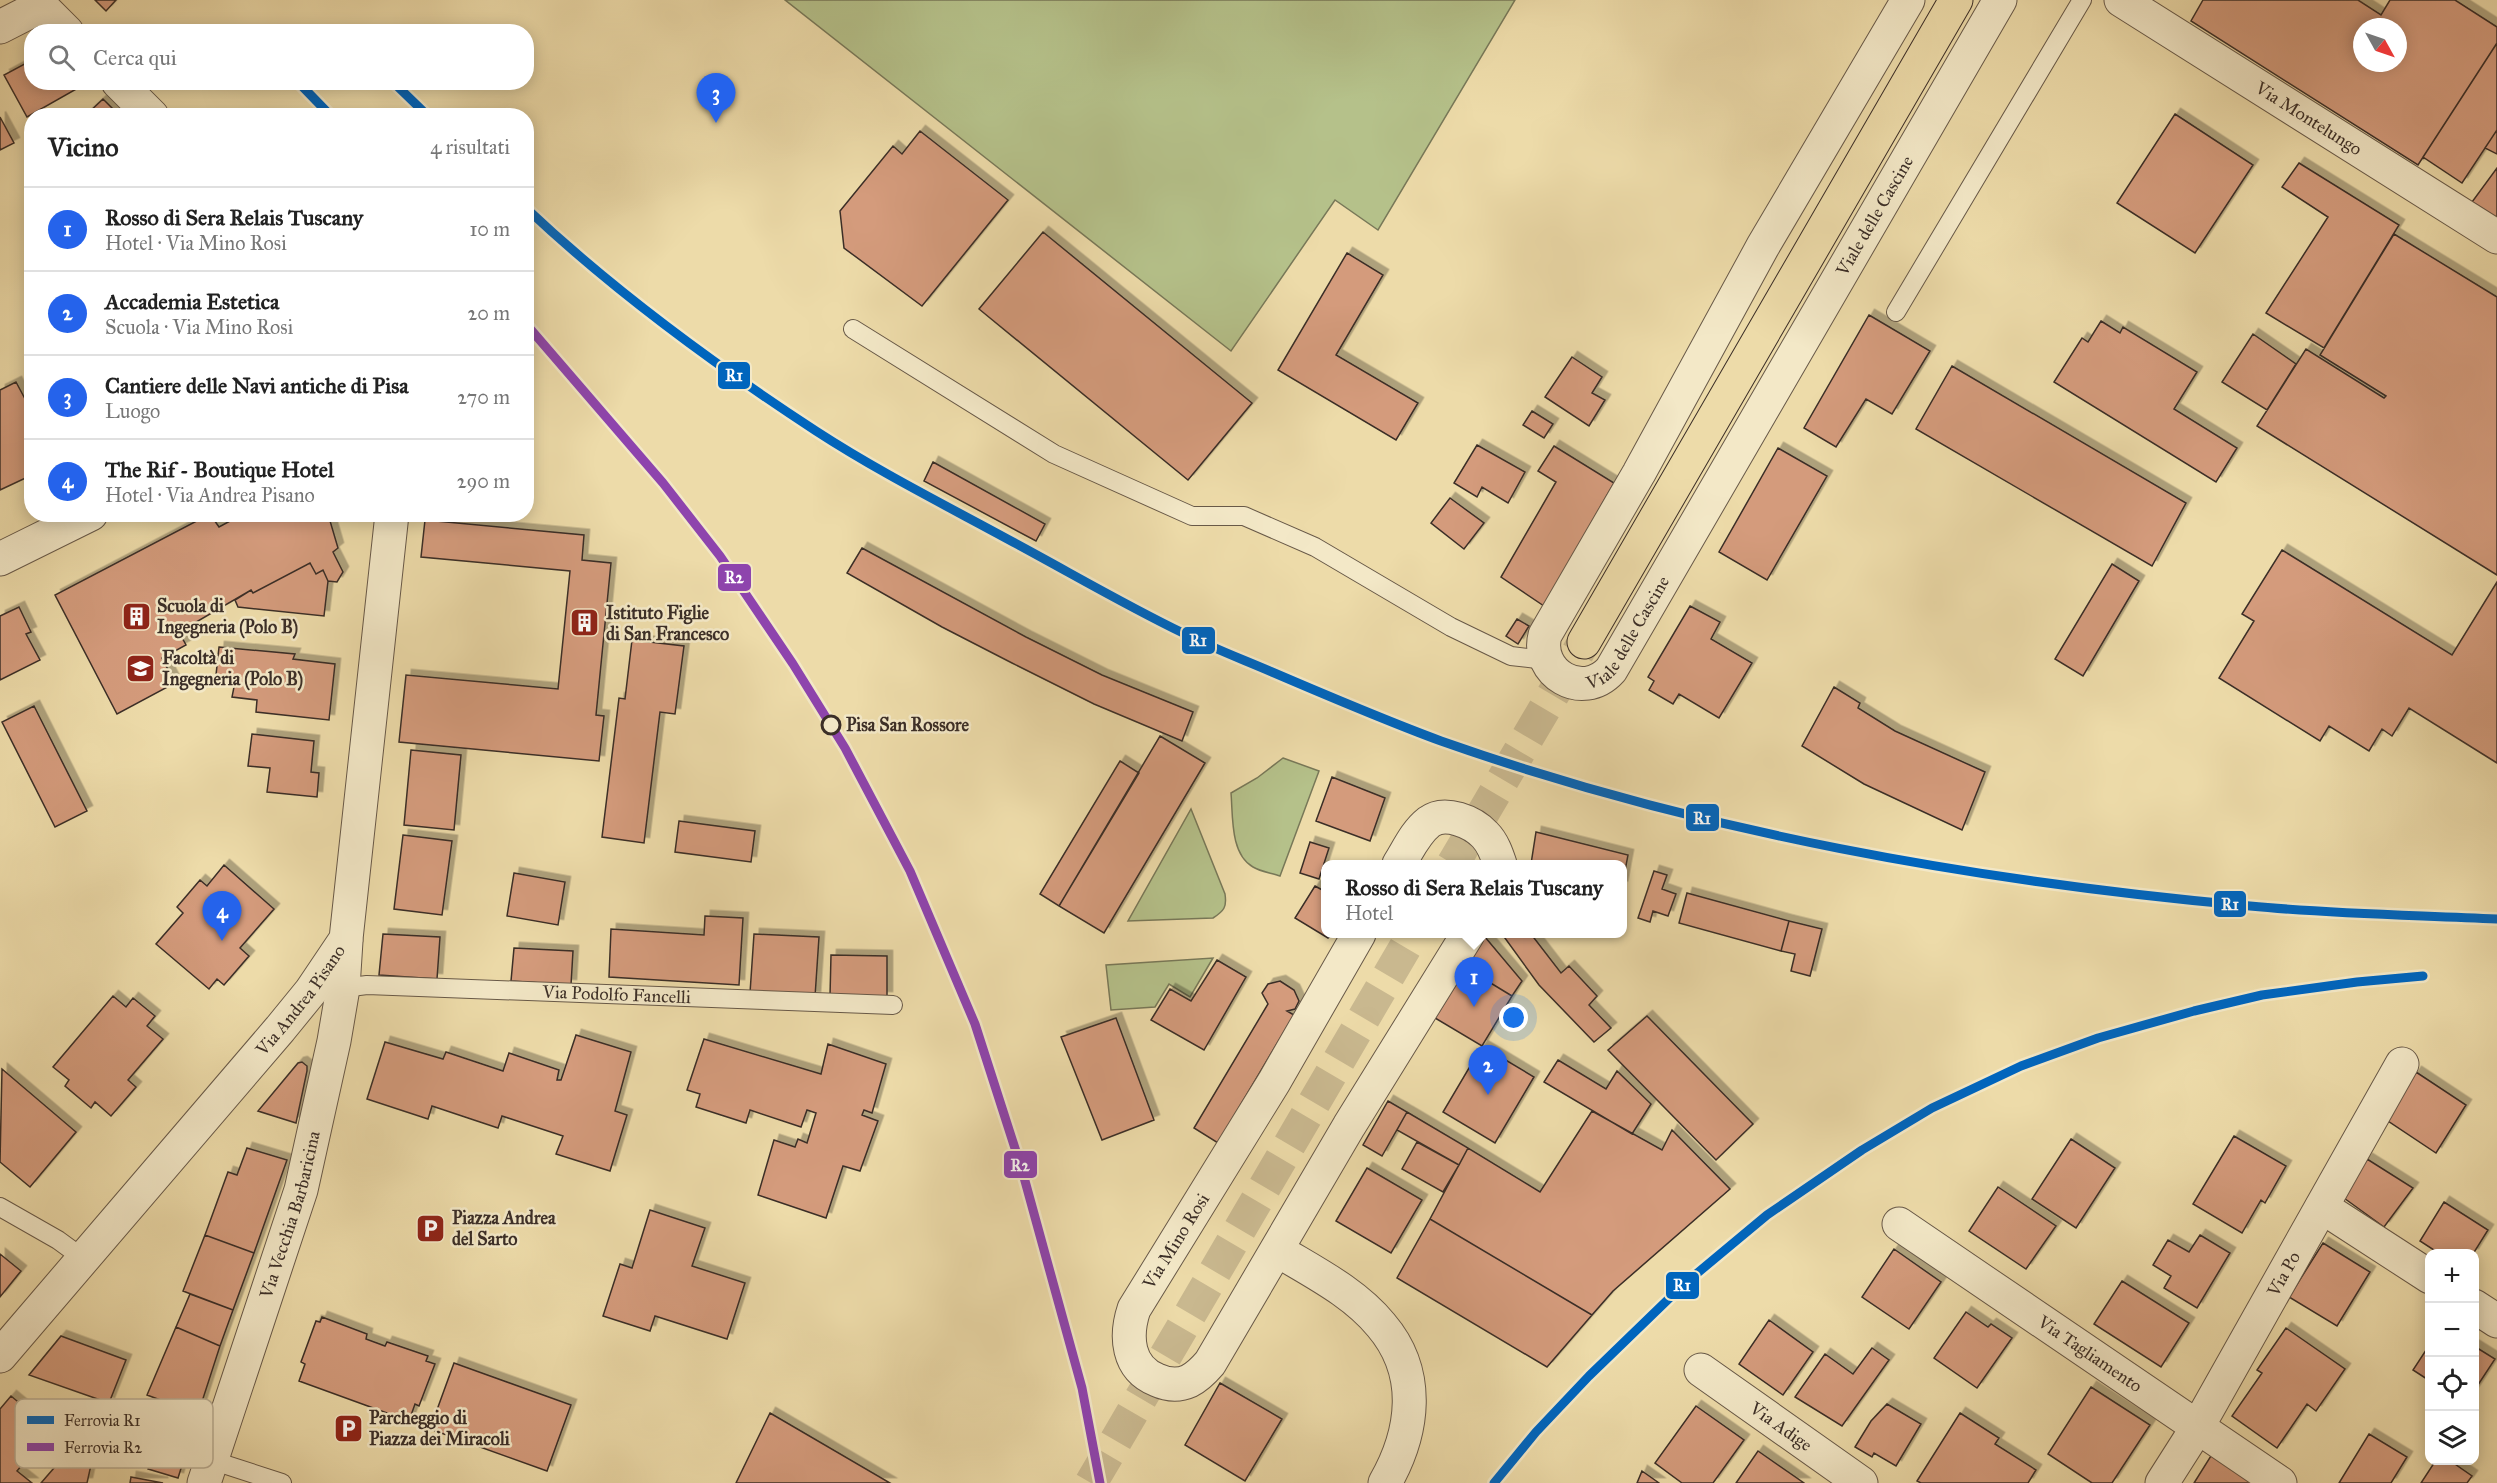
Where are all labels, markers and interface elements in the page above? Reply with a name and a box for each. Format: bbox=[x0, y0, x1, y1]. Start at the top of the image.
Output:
north arrow bbox=[2353, 18, 2407, 72]
search box bbox=[24, 24, 534, 90]
icon: search bbox=[45, 41, 78, 74]
text: Cerca qui bbox=[93, 44, 177, 71]
pin: 3 bbox=[696, 74, 736, 123]
street label: Via Montelungo bbox=[2251, 76, 2366, 160]
text: Vicino bbox=[48, 131, 119, 163]
text: 4 risultati bbox=[430, 135, 510, 159]
street label: Viale delle Cascine bbox=[1831, 152, 1918, 281]
text: Rosso di Sera Relais Tuscany bbox=[105, 204, 363, 231]
text: 1 bbox=[64, 217, 71, 241]
text: 10 m bbox=[469, 217, 510, 241]
text: Hotel · Via Mino Rosi bbox=[105, 231, 287, 255]
text: Accademia Estetica bbox=[105, 288, 279, 315]
text: 2 bbox=[63, 301, 72, 325]
text: 20 m bbox=[467, 301, 510, 325]
text: Scuola · Via Mino Rosi bbox=[105, 315, 293, 339]
line badge: R1 bbox=[717, 361, 751, 390]
text: R1 bbox=[725, 366, 743, 385]
text: Cantiere delle Navi antiche di Pisa bbox=[105, 372, 409, 399]
text: 3 bbox=[64, 385, 72, 409]
text: 270 m bbox=[457, 385, 510, 409]
text: Luogo bbox=[105, 399, 160, 423]
text: The Rif - Boutique Hotel bbox=[105, 456, 334, 483]
text: 4 bbox=[62, 469, 73, 493]
text: 290 m bbox=[457, 469, 510, 493]
text: Hotel · Via Andrea Pisano bbox=[105, 483, 315, 507]
line badge: R2 bbox=[717, 563, 752, 592]
text: R2 bbox=[724, 568, 745, 587]
street label: Viale delle Cascine bbox=[1583, 572, 1674, 695]
place label: Scuola di Ingegneria (Polo B) bbox=[157, 595, 298, 639]
building icon: Scuola di Ingegneria (Polo B) bbox=[120, 600, 152, 632]
place label: Istituto Figlie di San Francesco bbox=[606, 602, 729, 645]
building icon: Istituto Figlie di San Francesco bbox=[569, 607, 601, 639]
line badge: R1 bbox=[1181, 626, 1216, 655]
text: R1 bbox=[1189, 631, 1207, 650]
place label: Facoltà di Ingegneria (Polo B) bbox=[162, 647, 303, 691]
school or university icon: Facoltà di Ingegneria (Polo B) bbox=[125, 652, 157, 684]
place label: Pisa San Rossore bbox=[846, 714, 969, 736]
marker: Pisa San Rossore bbox=[821, 715, 841, 735]
line badge: R1 bbox=[1685, 803, 1720, 832]
text: R1 bbox=[1693, 809, 1711, 828]
popup bbox=[1321, 860, 1627, 938]
text: Rosso di Sera Relais Tuscany bbox=[1345, 874, 1603, 901]
line badge: R1 bbox=[2213, 890, 2247, 918]
pin: 4 bbox=[202, 892, 242, 941]
text: R1 bbox=[2221, 895, 2239, 914]
text: Hotel bbox=[1345, 901, 1393, 925]
street label: Via Andrea Pisano bbox=[251, 941, 350, 1061]
pin: 1 bbox=[1454, 958, 1494, 1007]
street label: Via Podolfo Fancelli bbox=[541, 981, 691, 1008]
your location bbox=[1499, 1003, 1528, 1032]
pin: 2 bbox=[1468, 1046, 1508, 1095]
street label: Via Vecchia Barbaricina bbox=[255, 1129, 325, 1302]
line badge: R2 bbox=[1003, 1150, 1038, 1179]
text: R2 bbox=[1010, 1156, 1031, 1175]
street label: Via Mino Rosi bbox=[1137, 1189, 1214, 1294]
place label: Piazza Andrea del Sarto bbox=[452, 1207, 556, 1250]
parking icon: Piazza Andrea del Sarto bbox=[415, 1212, 447, 1244]
street label: Via Po bbox=[2262, 1248, 2305, 1301]
map controls bbox=[2425, 1249, 2479, 1465]
button: + bbox=[2425, 1249, 2479, 1303]
line badge: R1 bbox=[1665, 1271, 1700, 1300]
text: R1 bbox=[1673, 1276, 1691, 1295]
button: − bbox=[2425, 1303, 2479, 1357]
street label: Via Tagliamento bbox=[2033, 1310, 2146, 1397]
button: locate bbox=[2425, 1357, 2479, 1411]
street label: Via Adige bbox=[1745, 1397, 1816, 1456]
legend bbox=[15, 1399, 213, 1468]
place label: Parcheggio di Piazza dei Miracoli bbox=[369, 1407, 511, 1450]
text: Ferrovia R1 bbox=[64, 1411, 141, 1430]
button: layers bbox=[2425, 1411, 2479, 1465]
parking icon: Parcheggio di Piazza dei Miracoli bbox=[332, 1412, 364, 1444]
text: Ferrovia R2 bbox=[64, 1438, 142, 1457]

